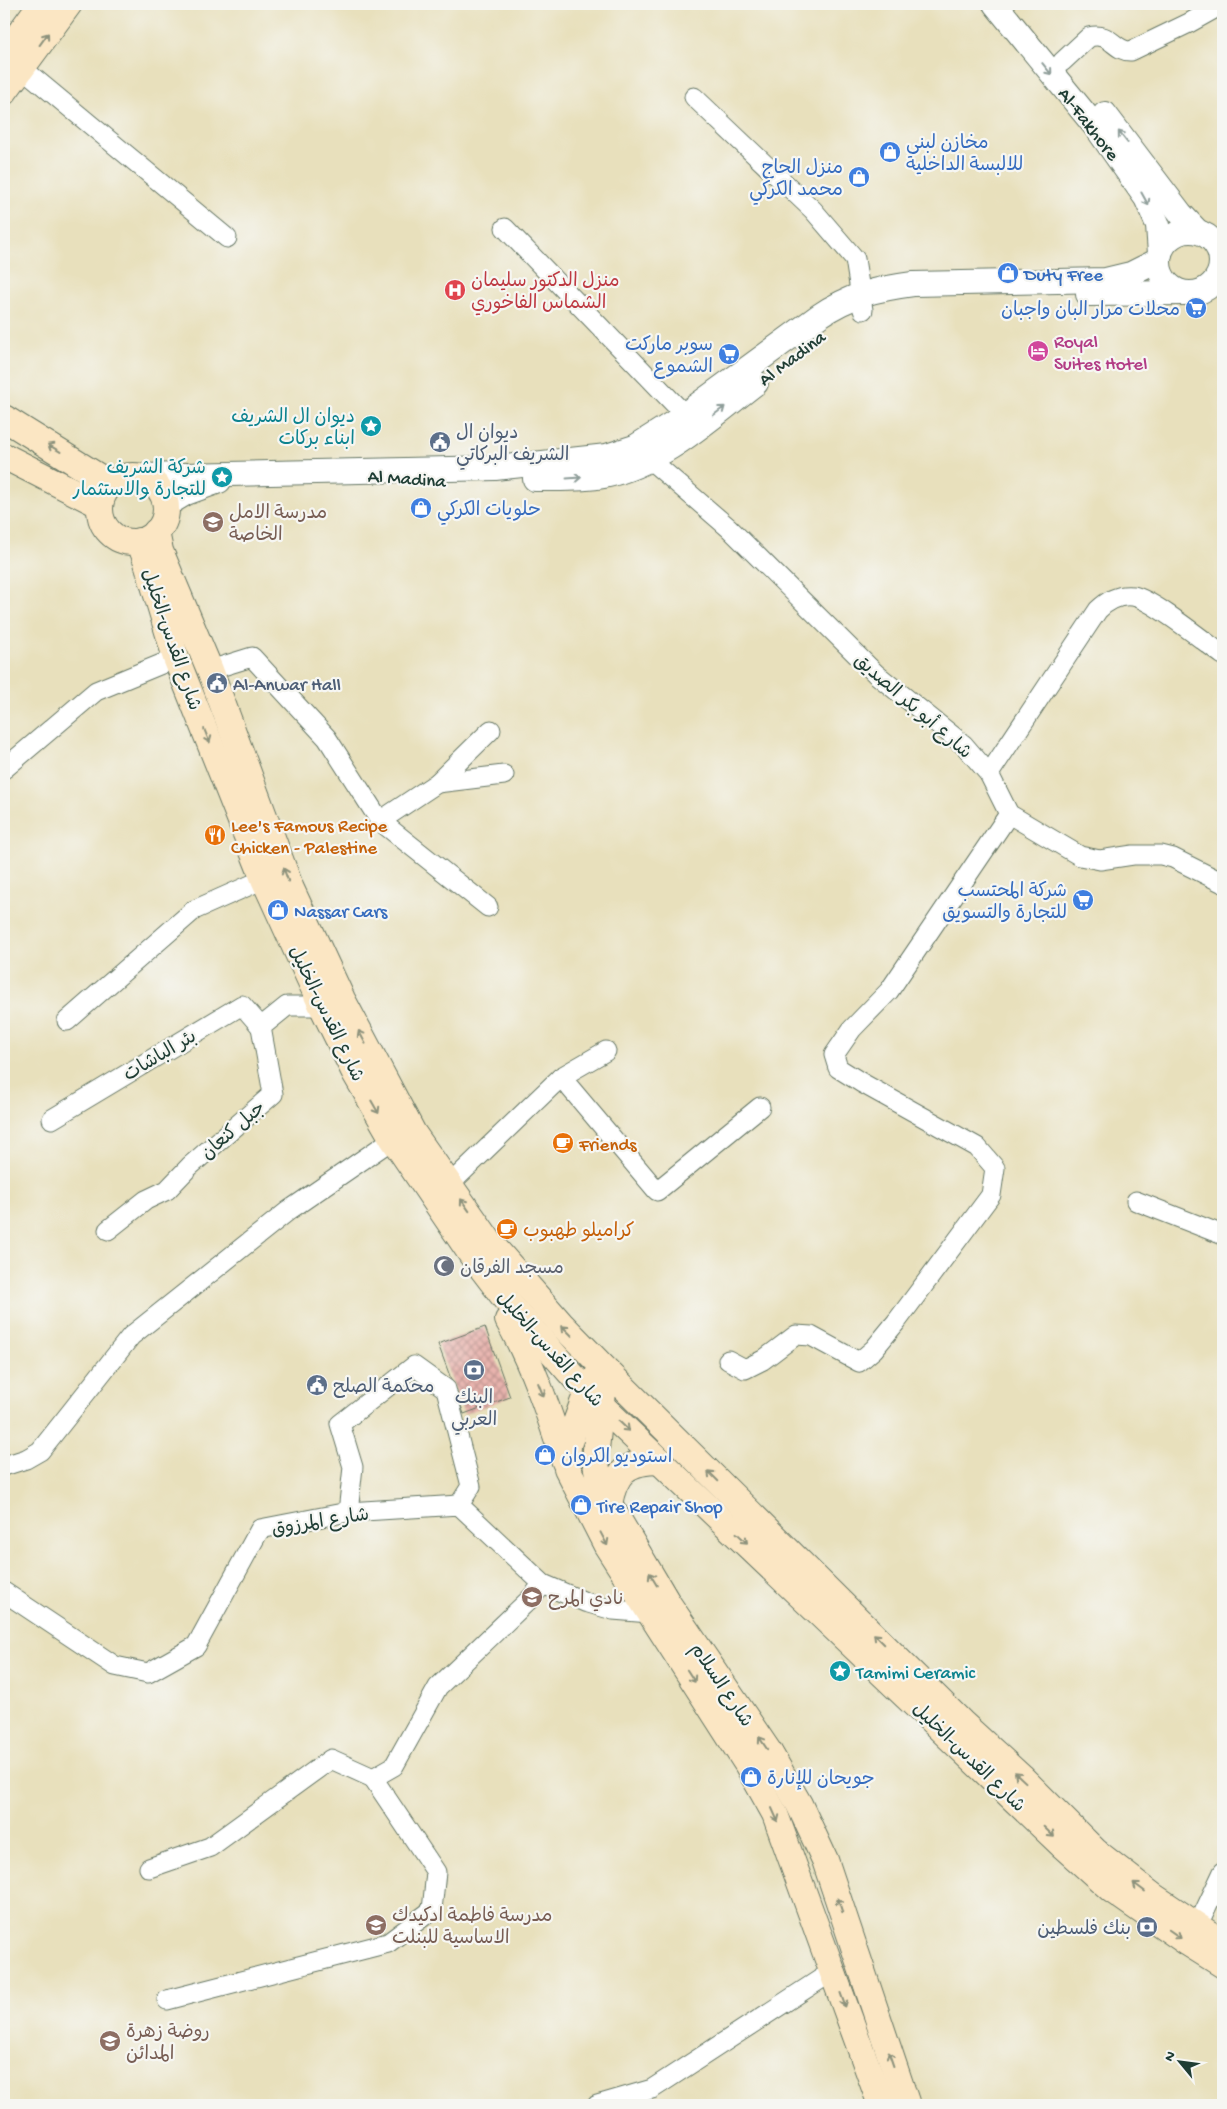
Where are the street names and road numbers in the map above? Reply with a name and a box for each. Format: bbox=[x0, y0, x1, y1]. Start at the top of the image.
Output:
street label: Al-Fakhore bbox=[1051, 84, 1123, 167]
street label: Al Madina bbox=[755, 326, 833, 393]
street label: Al Madina bbox=[367, 466, 448, 495]
street label: شارع القدس-الخليل bbox=[135, 566, 205, 714]
street label: شارع أبو بكر الصديق bbox=[848, 649, 977, 765]
street label: شارع القدس-الخليل bbox=[282, 943, 368, 1086]
street label: بئر الباشات bbox=[120, 1026, 201, 1088]
street label: جبل كنعان bbox=[197, 1097, 271, 1166]
street label: شارع القدس-الخليل bbox=[490, 1287, 607, 1413]
street label: شارع المرزوق bbox=[270, 1504, 371, 1543]
street label: شارع السلام bbox=[684, 1640, 757, 1732]
street label: شارع القدس-الخليل bbox=[906, 1699, 1029, 1818]

